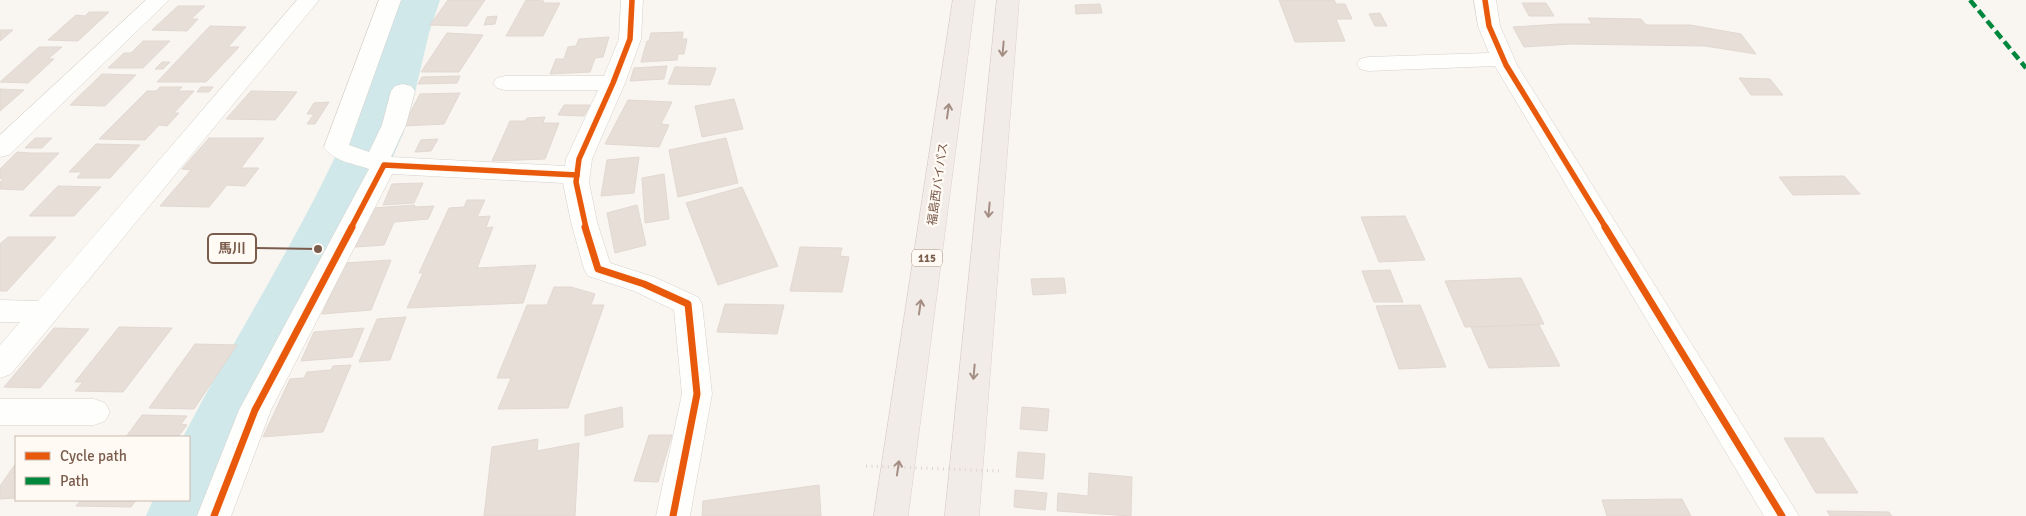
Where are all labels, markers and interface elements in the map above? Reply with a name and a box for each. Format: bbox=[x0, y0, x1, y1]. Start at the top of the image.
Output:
one-way arrow bbox=[999, 40, 1008, 56]
one-way arrow bbox=[943, 104, 953, 120]
street label: 福島西バイパス bbox=[925, 141, 951, 227]
one-way arrow bbox=[984, 202, 994, 218]
callout: 馬川 bbox=[208, 234, 256, 263]
text: 馬川 bbox=[218, 240, 246, 257]
road number: 115 bbox=[912, 250, 942, 266]
one-way arrow bbox=[916, 299, 926, 315]
one-way arrow bbox=[970, 364, 979, 380]
legend bbox=[15, 436, 190, 501]
text: Cycle path bbox=[60, 447, 127, 465]
one-way arrow bbox=[893, 460, 903, 476]
text: Path bbox=[60, 472, 89, 490]

